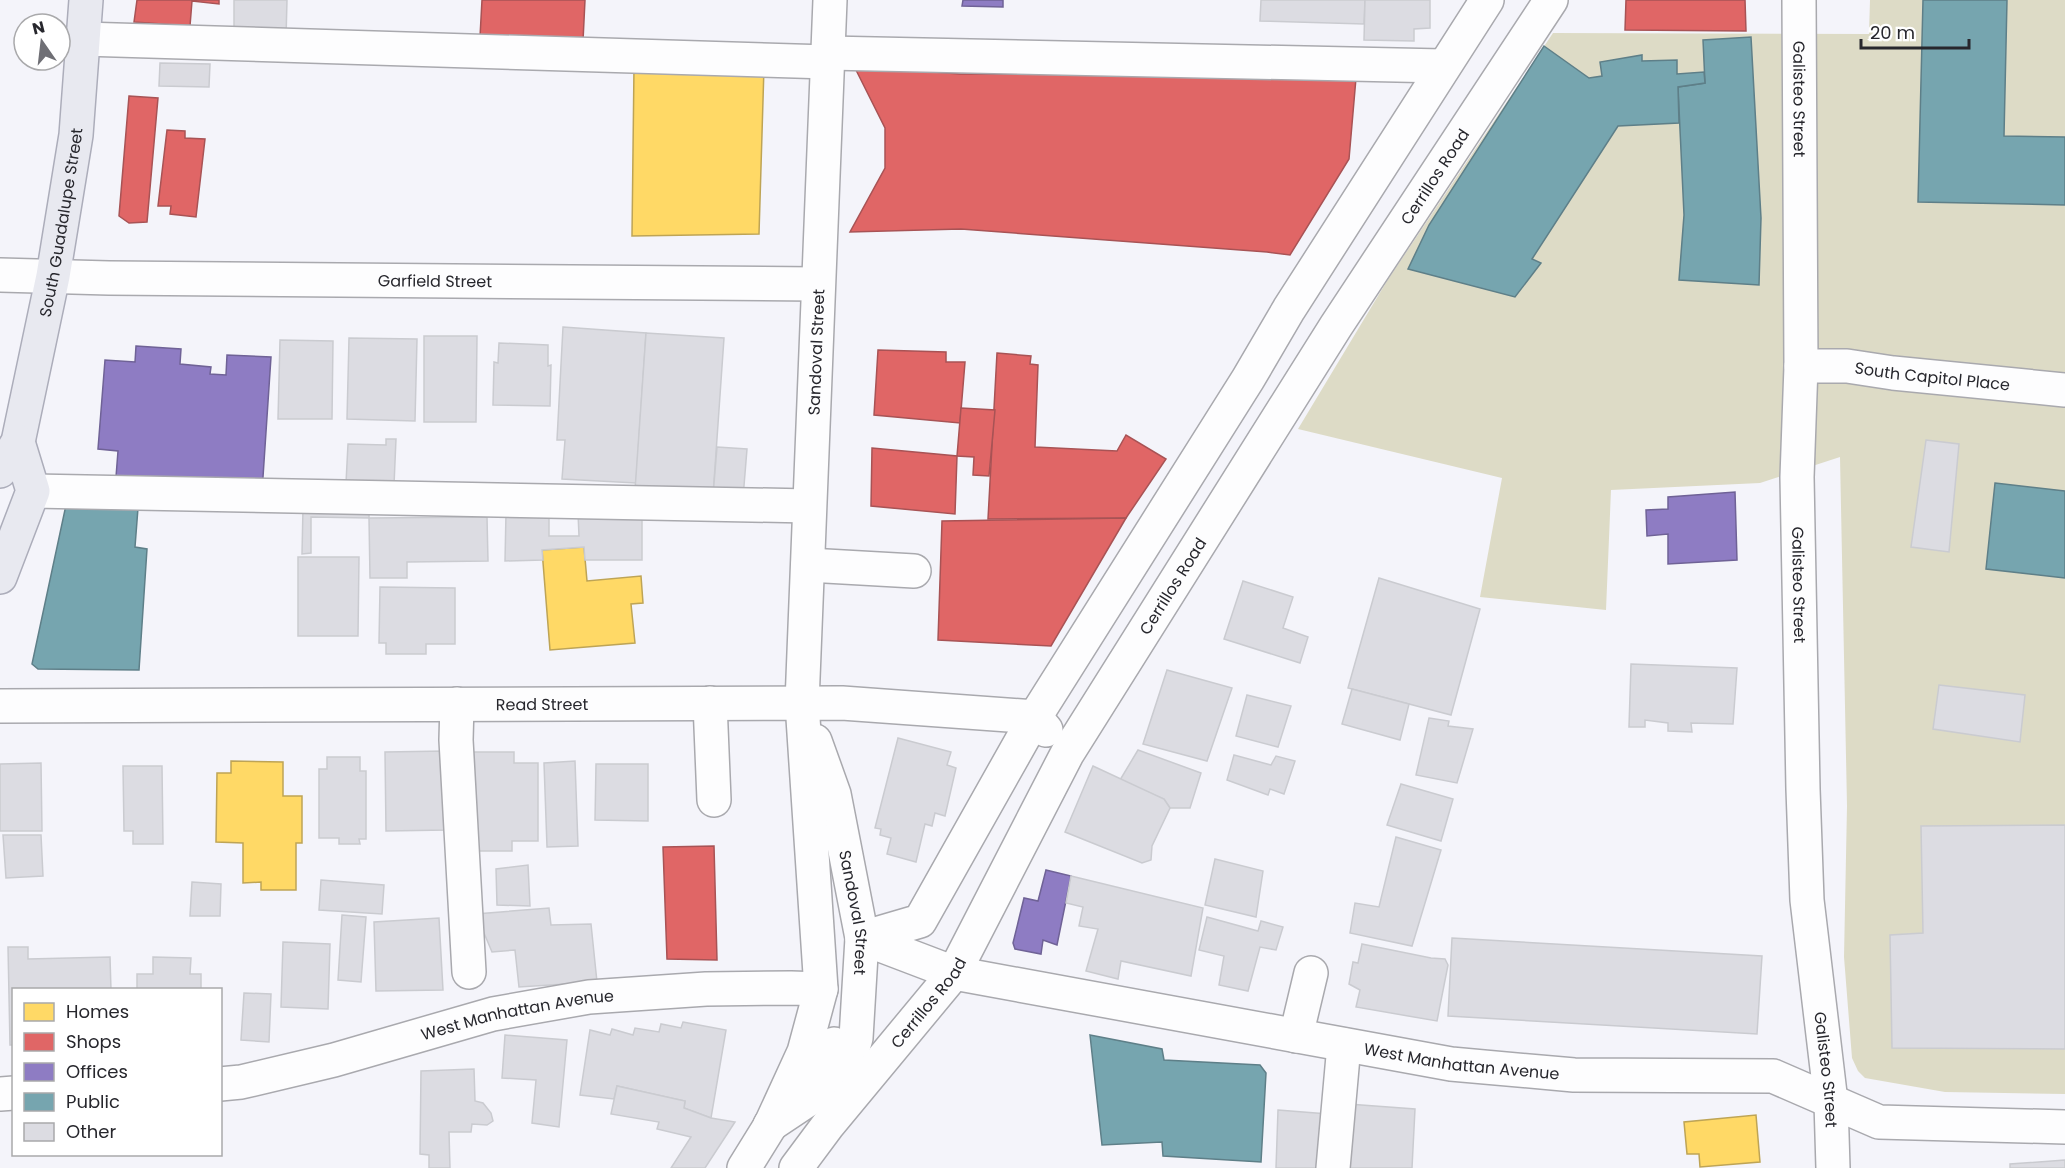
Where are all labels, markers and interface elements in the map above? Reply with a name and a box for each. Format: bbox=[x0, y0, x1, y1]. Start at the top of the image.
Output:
north arrow bbox=[12, 12, 72, 72]
scale bar bbox=[1861, 12, 1969, 50]
text: N bbox=[30, 15, 47, 41]
text: 20 m bbox=[1870, 20, 1915, 45]
street label: Galisteo Street bbox=[1788, 41, 1811, 158]
street label: Cerrillos Road bbox=[1395, 124, 1475, 229]
street label: South Guadalupe Street bbox=[33, 127, 88, 319]
street label: Garfield Street bbox=[378, 269, 492, 293]
street label: Sandoval Street bbox=[802, 288, 830, 416]
street label: South Capitol Place bbox=[1853, 356, 2011, 396]
street label: Galisteo Street bbox=[1786, 526, 1812, 644]
street label: Cerrillos Road bbox=[1133, 533, 1212, 639]
street label: Read Street bbox=[496, 692, 588, 716]
street label: Sandoval Street bbox=[834, 848, 873, 976]
street label: Cerrillos Road bbox=[885, 953, 972, 1053]
street label: West Manhattan Avenue bbox=[418, 984, 615, 1046]
legend bbox=[12, 988, 222, 1156]
text: Homes bbox=[66, 999, 129, 1024]
street label: Galisteo Street bbox=[1809, 1010, 1843, 1128]
text: Shops bbox=[66, 1029, 121, 1054]
street label: West Manhattan Avenue bbox=[1362, 1037, 1561, 1085]
text: Offices bbox=[66, 1059, 128, 1084]
text: Public bbox=[66, 1089, 120, 1114]
text: Other bbox=[66, 1119, 116, 1144]

